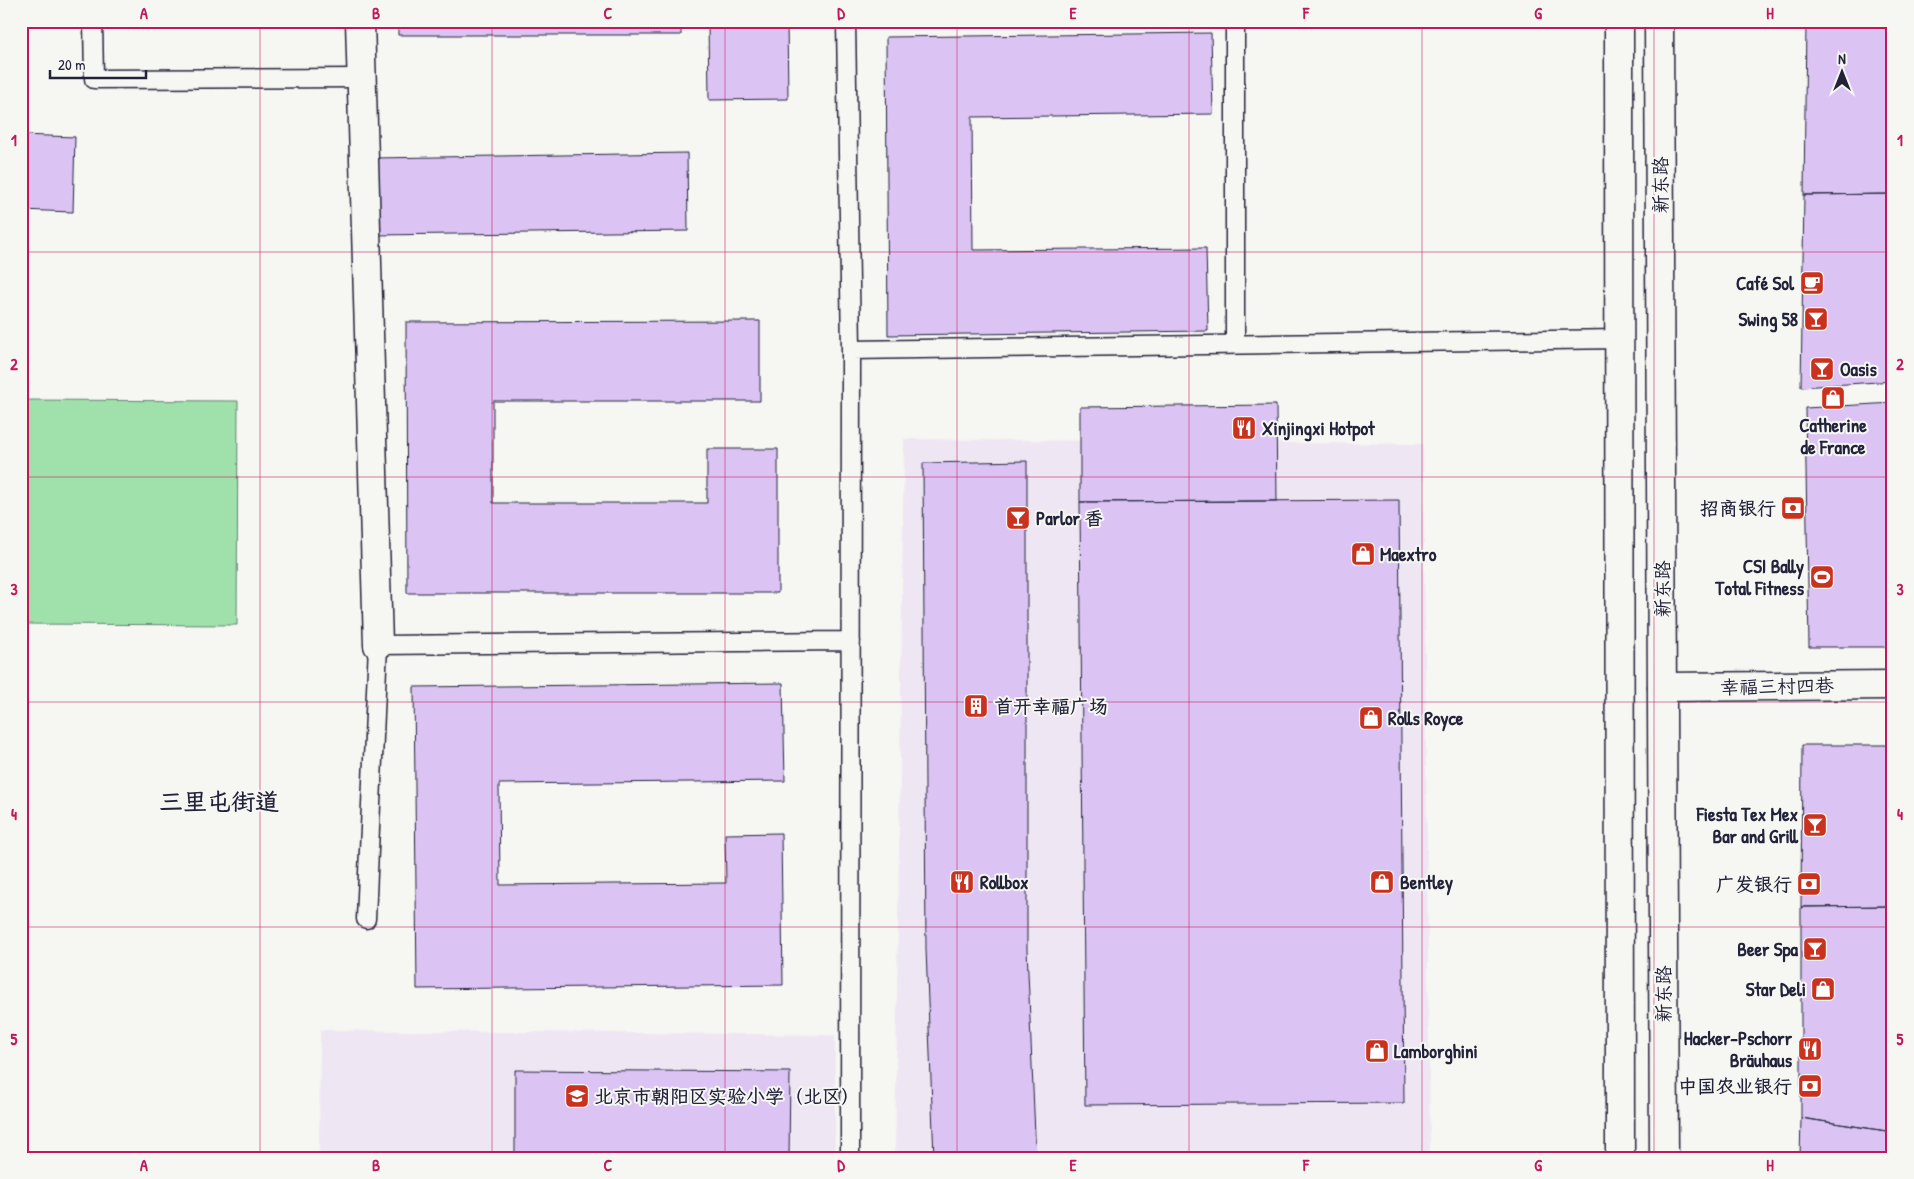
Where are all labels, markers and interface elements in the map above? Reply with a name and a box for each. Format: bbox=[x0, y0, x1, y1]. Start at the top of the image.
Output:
text: A bbox=[140, 2, 148, 24]
text: B bbox=[372, 2, 380, 24]
text: C bbox=[604, 2, 613, 24]
text: D bbox=[837, 2, 845, 24]
text: E bbox=[1069, 2, 1077, 24]
text: F bbox=[1302, 2, 1310, 24]
text: G bbox=[1534, 2, 1542, 24]
text: H bbox=[1766, 2, 1774, 24]
scale bar bbox=[50, 48, 146, 80]
north arrow bbox=[1816, 48, 1866, 98]
text: N bbox=[1838, 49, 1846, 68]
text: 20 m bbox=[58, 54, 85, 75]
text: 1 bbox=[11, 129, 17, 151]
text: 1 bbox=[1897, 129, 1903, 151]
street label: 新东路 bbox=[1647, 156, 1673, 214]
place label: Café Sol bbox=[1736, 270, 1795, 296]
cafe icon: Café Sol bbox=[1799, 270, 1825, 296]
place label: Swing 58 bbox=[1739, 306, 1798, 333]
bar icon: Swing 58 bbox=[1803, 306, 1829, 332]
text: 2 bbox=[10, 353, 18, 375]
text: 2 bbox=[1896, 353, 1904, 375]
bar icon: Oasis bbox=[1809, 356, 1835, 382]
place label: Oasis bbox=[1840, 356, 1878, 382]
shop icon: Catherine de France bbox=[1820, 385, 1846, 411]
place label: Catherine de France bbox=[1799, 412, 1867, 460]
restaurant icon: Xinjingxi Hotpot bbox=[1231, 415, 1257, 441]
place label: Xinjingxi Hotpot bbox=[1262, 415, 1376, 442]
place label: 招商银行 bbox=[1700, 495, 1776, 521]
bank icon: 招商银行 bbox=[1780, 495, 1806, 521]
bar icon: Parlor 香 bbox=[1005, 505, 1031, 531]
place label: Parlor 香 bbox=[1036, 505, 1103, 531]
shop icon: Maextro bbox=[1350, 541, 1376, 567]
place label: Maextro bbox=[1380, 541, 1437, 567]
place label: CSI Bally Total Fitness bbox=[1714, 553, 1805, 601]
street label: 新东路 bbox=[1649, 560, 1675, 618]
sports icon: CSI Bally Total Fitness bbox=[1809, 564, 1835, 590]
text: 3 bbox=[10, 578, 18, 600]
text: 3 bbox=[1896, 578, 1904, 600]
street label: 幸福三村四巷 bbox=[1720, 672, 1834, 700]
building icon: 首开幸福广场 bbox=[963, 693, 989, 719]
place label: 首开幸福广场 bbox=[994, 693, 1108, 719]
shop icon: Rolls Royce bbox=[1358, 705, 1384, 731]
place label: Rolls Royce bbox=[1388, 705, 1464, 732]
district label: 三里屯街道 bbox=[159, 785, 279, 817]
place label: Fiesta Tex Mex Bar and Grill bbox=[1696, 801, 1799, 849]
text: 4 bbox=[11, 803, 17, 825]
text: 4 bbox=[1897, 803, 1903, 825]
bar icon: Fiesta Tex Mex Bar and Grill bbox=[1802, 812, 1828, 838]
restaurant icon: Rollbox bbox=[949, 869, 975, 895]
place label: Rollbox bbox=[980, 869, 1029, 895]
shop icon: Bentley bbox=[1369, 869, 1395, 895]
place label: Bentley bbox=[1400, 869, 1453, 896]
place label: 广发银行 bbox=[1716, 871, 1792, 897]
bank icon: 广发银行 bbox=[1796, 871, 1822, 897]
place label: Beer Spa bbox=[1737, 936, 1799, 963]
bar icon: Beer Spa bbox=[1802, 936, 1828, 962]
street label: 新东路 bbox=[1650, 965, 1676, 1023]
place label: Star Deli bbox=[1746, 976, 1806, 1002]
shop icon: Star Deli bbox=[1810, 976, 1836, 1002]
place label: Hacker-Pschorr Bräuhaus bbox=[1684, 1025, 1793, 1073]
text: 5 bbox=[11, 1028, 18, 1050]
text: 5 bbox=[1897, 1028, 1904, 1050]
restaurant icon: Hacker-Pschorr Bräuhaus bbox=[1797, 1036, 1823, 1062]
shop icon: Lamborghini bbox=[1364, 1038, 1390, 1064]
place label: Lamborghini bbox=[1394, 1038, 1478, 1065]
place label: 中国农业银行 bbox=[1678, 1073, 1792, 1099]
bank icon: 中国农业银行 bbox=[1797, 1073, 1823, 1099]
school or university icon: 北京市朝阳区实验小学（北区） bbox=[564, 1083, 590, 1109]
place label: 北京市朝阳区实验小学（北区） bbox=[594, 1083, 860, 1109]
text: A bbox=[140, 1154, 148, 1176]
text: B bbox=[372, 1154, 380, 1176]
text: C bbox=[604, 1154, 613, 1176]
text: D bbox=[837, 1154, 845, 1176]
text: E bbox=[1069, 1154, 1077, 1176]
text: F bbox=[1302, 1154, 1310, 1176]
text: G bbox=[1534, 1154, 1542, 1176]
text: H bbox=[1766, 1154, 1774, 1176]

